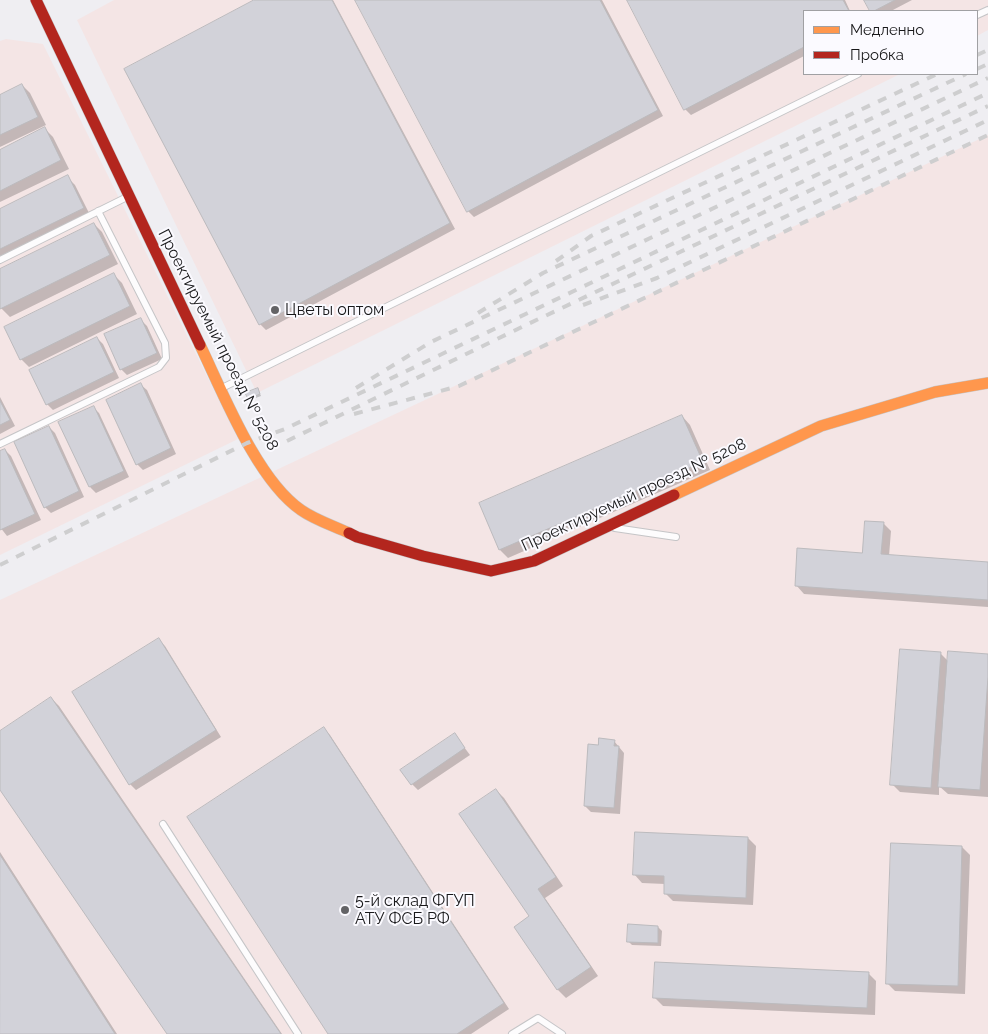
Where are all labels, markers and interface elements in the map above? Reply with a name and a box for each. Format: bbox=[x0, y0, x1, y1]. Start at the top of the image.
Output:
legend bbox=[803, 10, 978, 75]
text: Медленно bbox=[850, 21, 924, 39]
text: Пробка bbox=[850, 46, 904, 64]
street label: Проектируемый проезд № 5208 bbox=[154, 226, 282, 454]
place label: Цветы оптом bbox=[285, 300, 384, 320]
marker: Цветы оптом bbox=[269, 304, 281, 316]
street label: Проектируемый проезд № 5208 bbox=[519, 434, 749, 556]
place label: 5-й склад ФГУП АТУ ФСБ РФ bbox=[355, 891, 475, 929]
marker: 5-й склад ФГУП АТУ ФСБ РФ bbox=[339, 904, 351, 916]

